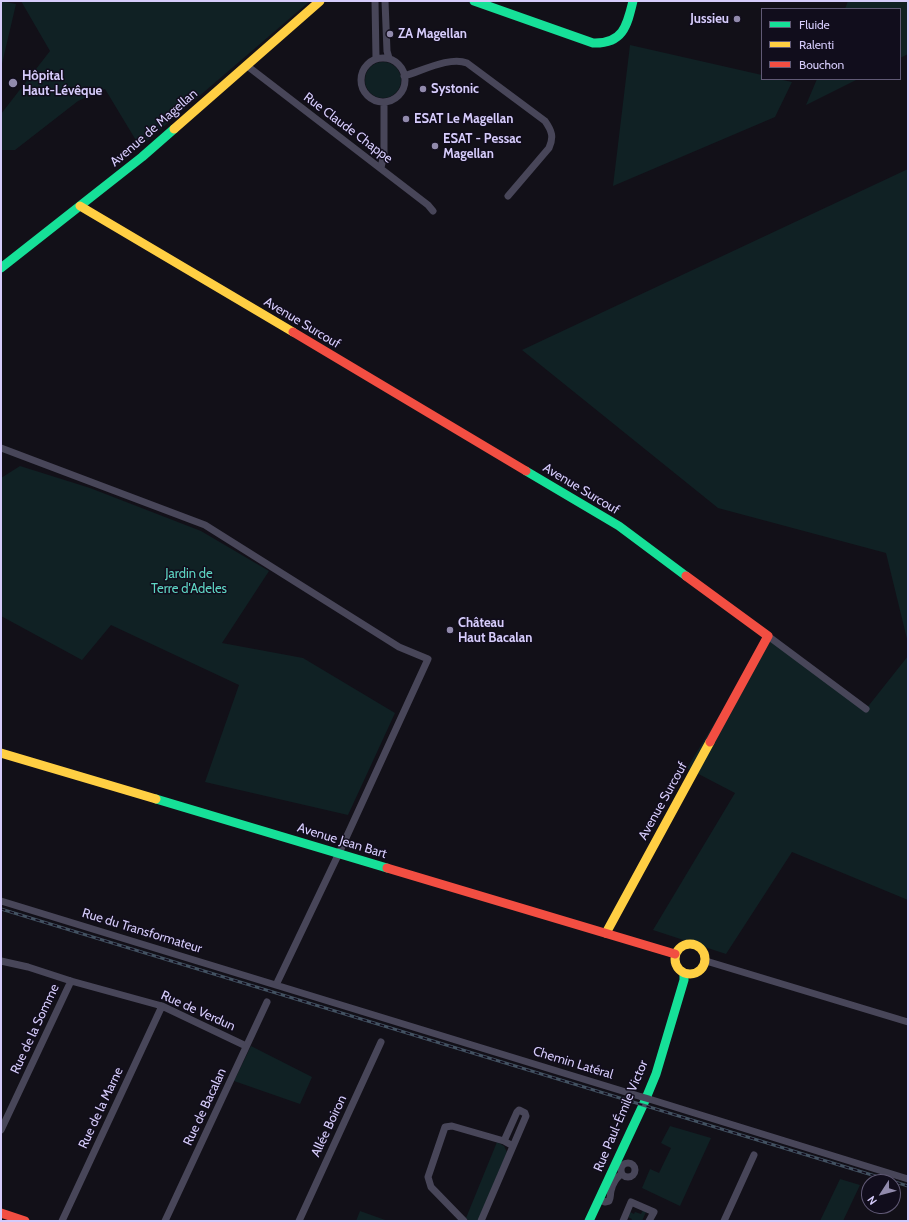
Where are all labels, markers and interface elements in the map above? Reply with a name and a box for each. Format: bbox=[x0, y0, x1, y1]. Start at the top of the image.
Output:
legend bbox=[761, 8, 901, 80]
place label: Jussieu bbox=[690, 11, 729, 27]
marker: Jussieu bbox=[732, 14, 742, 24]
text: Fluide bbox=[799, 17, 830, 32]
place label: ZA Magellan bbox=[398, 26, 467, 42]
marker: ZA Magellan bbox=[385, 29, 395, 39]
text: Ralenti bbox=[799, 37, 834, 52]
text: Bouchon bbox=[799, 57, 844, 72]
place label: Hôpital Haut-Lévêque bbox=[22, 68, 102, 99]
marker: Hôpital Haut-Lévêque bbox=[7, 77, 19, 89]
place label: Systonic bbox=[431, 81, 479, 97]
marker: Systonic bbox=[418, 84, 428, 94]
street label: Avenue de Magellan bbox=[107, 86, 201, 170]
street label: Rue Claude Chappe bbox=[300, 89, 396, 167]
place label: ESAT Le Magellan bbox=[414, 111, 513, 127]
marker: ESAT Le Magellan bbox=[401, 114, 411, 124]
place label: ESAT - Pessac Magellan bbox=[443, 131, 522, 162]
marker: ESAT - Pessac Magellan bbox=[430, 141, 440, 151]
street label: Avenue Surcouf bbox=[261, 294, 343, 352]
street label: Avenue Surcouf bbox=[540, 460, 622, 518]
park label: Jardin de Terre d'Adeles bbox=[151, 566, 227, 597]
place label: Château Haut Bacalan bbox=[458, 615, 532, 646]
marker: Château Haut Bacalan bbox=[445, 625, 455, 635]
street label: Avenue Surcouf bbox=[635, 759, 691, 843]
street label: Avenue Jean Bart bbox=[295, 820, 389, 862]
street label: Rue du Transformateur bbox=[80, 905, 204, 957]
street label: Rue de la Somme bbox=[7, 982, 63, 1076]
street label: Rue de Verdun bbox=[158, 988, 238, 1034]
street label: Chemin Latéral bbox=[531, 1043, 615, 1083]
street label: Rue Paul-Émile Victor bbox=[590, 1058, 652, 1174]
street label: Rue de la Marne bbox=[75, 1065, 127, 1151]
street label: Rue de Bacalan bbox=[180, 1066, 230, 1148]
street label: Allée Boiron bbox=[308, 1093, 350, 1159]
north arrow bbox=[861, 1174, 901, 1214]
text: N bbox=[864, 1193, 880, 1208]

